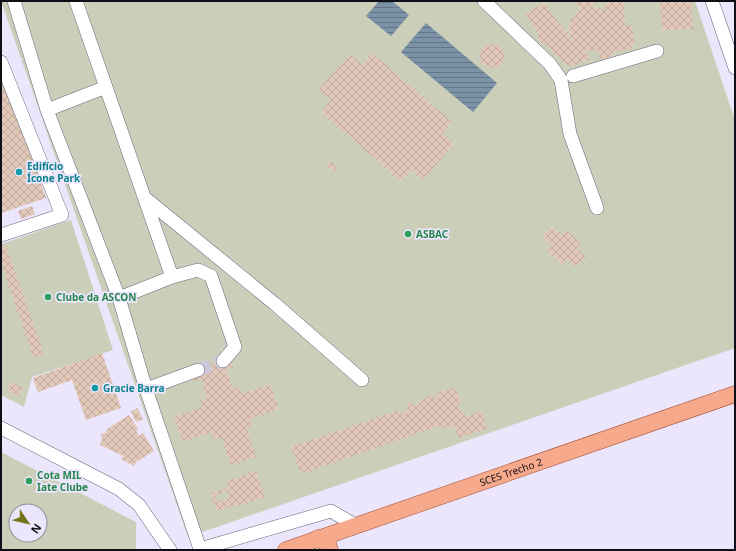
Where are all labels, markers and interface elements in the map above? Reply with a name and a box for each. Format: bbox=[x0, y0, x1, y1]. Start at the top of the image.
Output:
place label: Edifício Ícone Park bbox=[27, 159, 81, 185]
marker: Edifício Ícone Park bbox=[14, 167, 24, 177]
place label: ASBAC bbox=[416, 227, 449, 241]
marker: ASBAC bbox=[403, 229, 413, 239]
place label: Clube da ASCON bbox=[56, 290, 136, 304]
marker: Clube da ASCON bbox=[43, 292, 53, 302]
place label: Gracie Barra bbox=[103, 381, 165, 395]
marker: Gracie Barra bbox=[90, 383, 100, 393]
street label: SCES Trecho 2 bbox=[478, 454, 544, 489]
place label: Cota MIL Iate Clube bbox=[37, 468, 88, 494]
marker: Cota MIL Iate Clube bbox=[24, 476, 34, 486]
north arrow bbox=[8, 503, 48, 543]
text: N bbox=[28, 521, 45, 537]

